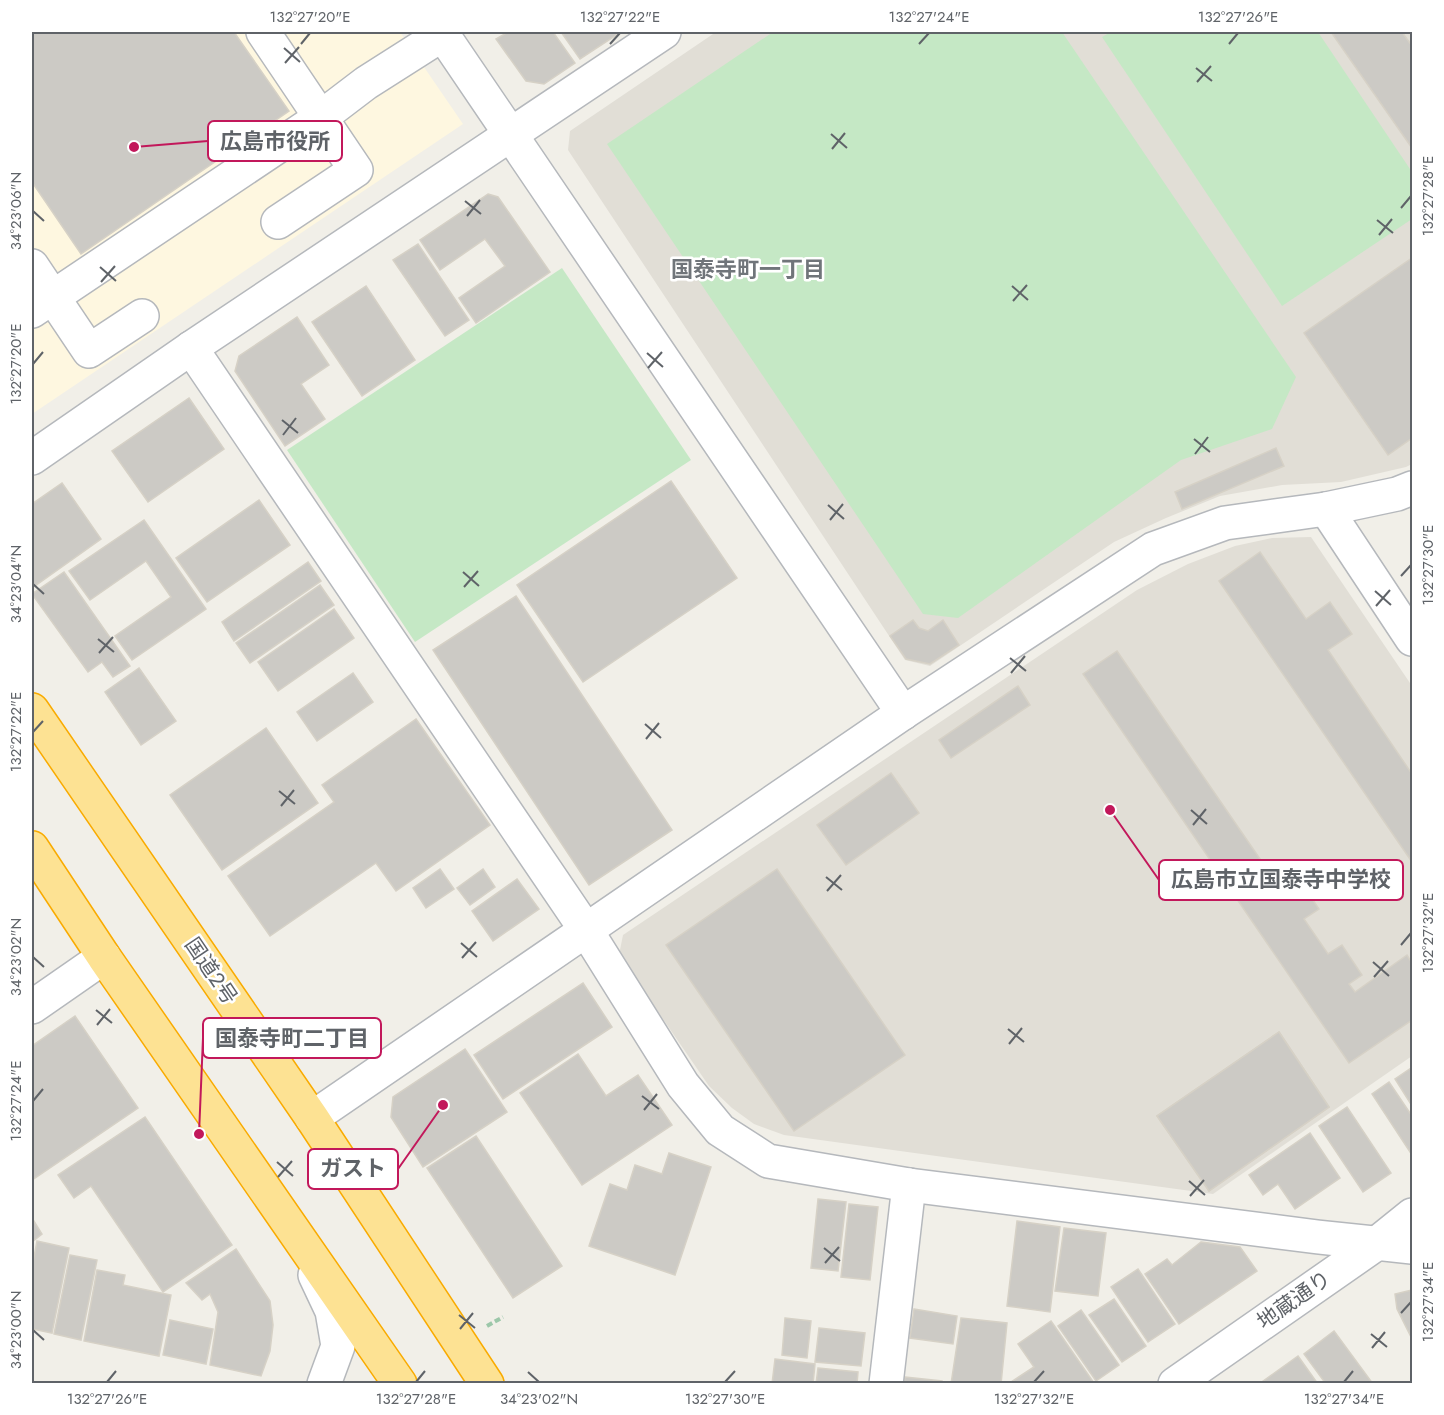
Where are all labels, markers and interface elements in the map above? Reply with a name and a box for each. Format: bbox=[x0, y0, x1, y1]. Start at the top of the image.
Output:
text: 132°27'20"E bbox=[269, 6, 351, 28]
text: 132°27'22"E bbox=[580, 6, 660, 28]
text: 132°27'24"E bbox=[889, 6, 969, 28]
text: 132°27'26"E bbox=[1198, 6, 1278, 28]
callout: 広島市役所 bbox=[208, 121, 342, 161]
text: 広島市役所 bbox=[220, 125, 330, 157]
text: 132°27'28"E bbox=[1417, 156, 1439, 236]
text: 34°23'06"N bbox=[5, 172, 27, 250]
district label: 国泰寺町一丁目 bbox=[671, 253, 825, 285]
text: 132°27'20"E bbox=[5, 323, 27, 405]
text: 132°27'30"E bbox=[1417, 525, 1439, 605]
text: 34°23'04"N bbox=[5, 545, 27, 623]
text: 132°27'22"E bbox=[5, 692, 27, 772]
callout: 広島市立国泰寺中学校 bbox=[1159, 860, 1403, 900]
text: 広島市立国泰寺中学校 bbox=[1171, 863, 1391, 895]
text: 132°27'32"E bbox=[1417, 893, 1439, 973]
text: 34°23'02"N bbox=[5, 918, 27, 996]
street label: 国道2号 bbox=[178, 932, 244, 1010]
callout: 国泰寺町二丁目 bbox=[203, 1018, 381, 1058]
text: 国泰寺町二丁目 bbox=[215, 1022, 369, 1054]
text: 132°27'24"E bbox=[5, 1061, 27, 1141]
callout: ガスト bbox=[308, 1149, 398, 1189]
text: ガスト bbox=[320, 1152, 386, 1184]
text: 132°27'34"E bbox=[1417, 1262, 1439, 1342]
street label: 地蔵通り bbox=[1251, 1264, 1337, 1336]
text: 34°23'00"N bbox=[5, 1291, 27, 1369]
text: 132°27'26"E bbox=[67, 1388, 147, 1410]
text: 132°27'28"E bbox=[376, 1388, 456, 1410]
text: 34°23'02"N bbox=[500, 1388, 578, 1410]
text: 132°27'30"E bbox=[685, 1388, 765, 1410]
text: 132°27'32"E bbox=[994, 1388, 1074, 1410]
text: 132°27'34"E bbox=[1304, 1388, 1384, 1410]

